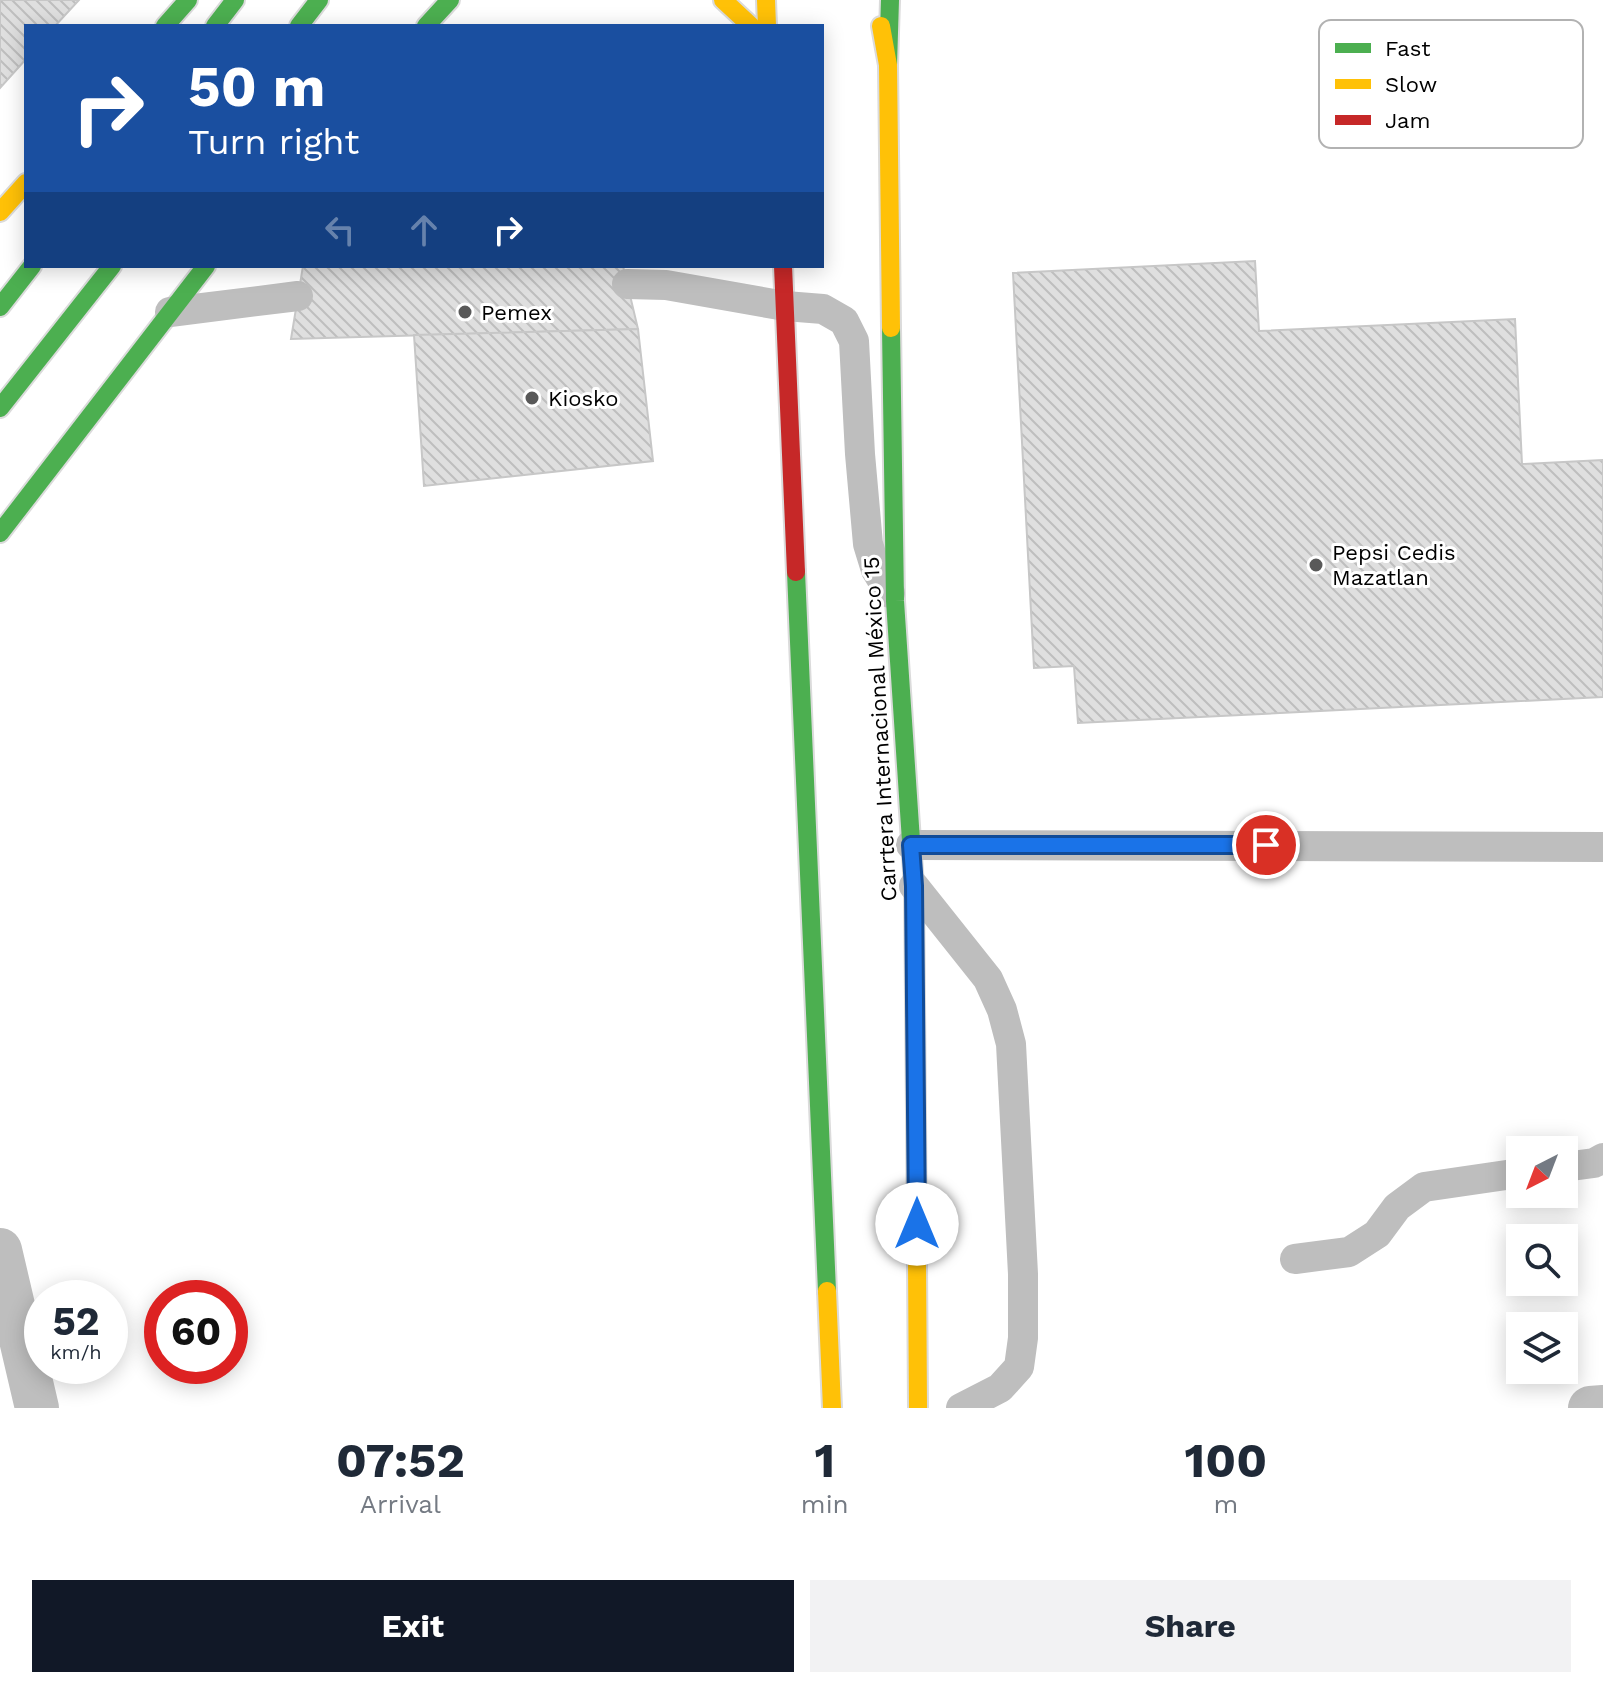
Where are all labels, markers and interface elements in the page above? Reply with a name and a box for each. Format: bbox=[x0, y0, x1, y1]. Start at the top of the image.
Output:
legend bbox=[1319, 20, 1583, 148]
text: Fast bbox=[1385, 36, 1431, 61]
text: 50 m bbox=[188, 54, 325, 120]
icon: right bbox=[56, 56, 160, 160]
text: Slow bbox=[1385, 72, 1437, 97]
text: Jam bbox=[1385, 108, 1430, 133]
text: Turn right bbox=[188, 121, 359, 163]
icon: left bbox=[318, 208, 362, 252]
icon: ahead bbox=[402, 208, 446, 252]
icon: right bbox=[486, 208, 530, 252]
place label: Pemex bbox=[481, 300, 552, 325]
marker: Pemex bbox=[456, 303, 474, 321]
place label: Kiosko bbox=[548, 386, 618, 411]
marker: Kiosko bbox=[523, 389, 541, 407]
place label: Pepsi Cedis Mazatlan bbox=[1332, 540, 1456, 590]
street label: Carrtera Internacional México 15 bbox=[858, 556, 902, 902]
marker: Pepsi Cedis Mazatlan bbox=[1307, 556, 1325, 574]
pin bbox=[1232, 811, 1300, 879]
icon: arrive bbox=[1244, 823, 1288, 867]
north arrow bbox=[1506, 1136, 1578, 1208]
map controls bbox=[1506, 1136, 1578, 1384]
position arrow bbox=[875, 1182, 959, 1266]
button: search bbox=[1506, 1224, 1578, 1296]
speed limit sign: 60 bbox=[144, 1280, 248, 1384]
text: 52 bbox=[52, 1298, 100, 1345]
button: layers bbox=[1506, 1312, 1578, 1384]
text: km/h bbox=[50, 1340, 102, 1364]
text: 07:52 bbox=[336, 1432, 465, 1489]
text: 1 bbox=[814, 1432, 835, 1489]
text: 100 bbox=[1185, 1432, 1267, 1489]
text: Arrival bbox=[360, 1489, 441, 1519]
text: min bbox=[801, 1489, 849, 1519]
text: m bbox=[1213, 1489, 1238, 1519]
button: Exit bbox=[32, 1580, 794, 1672]
button: Share bbox=[810, 1580, 1571, 1672]

